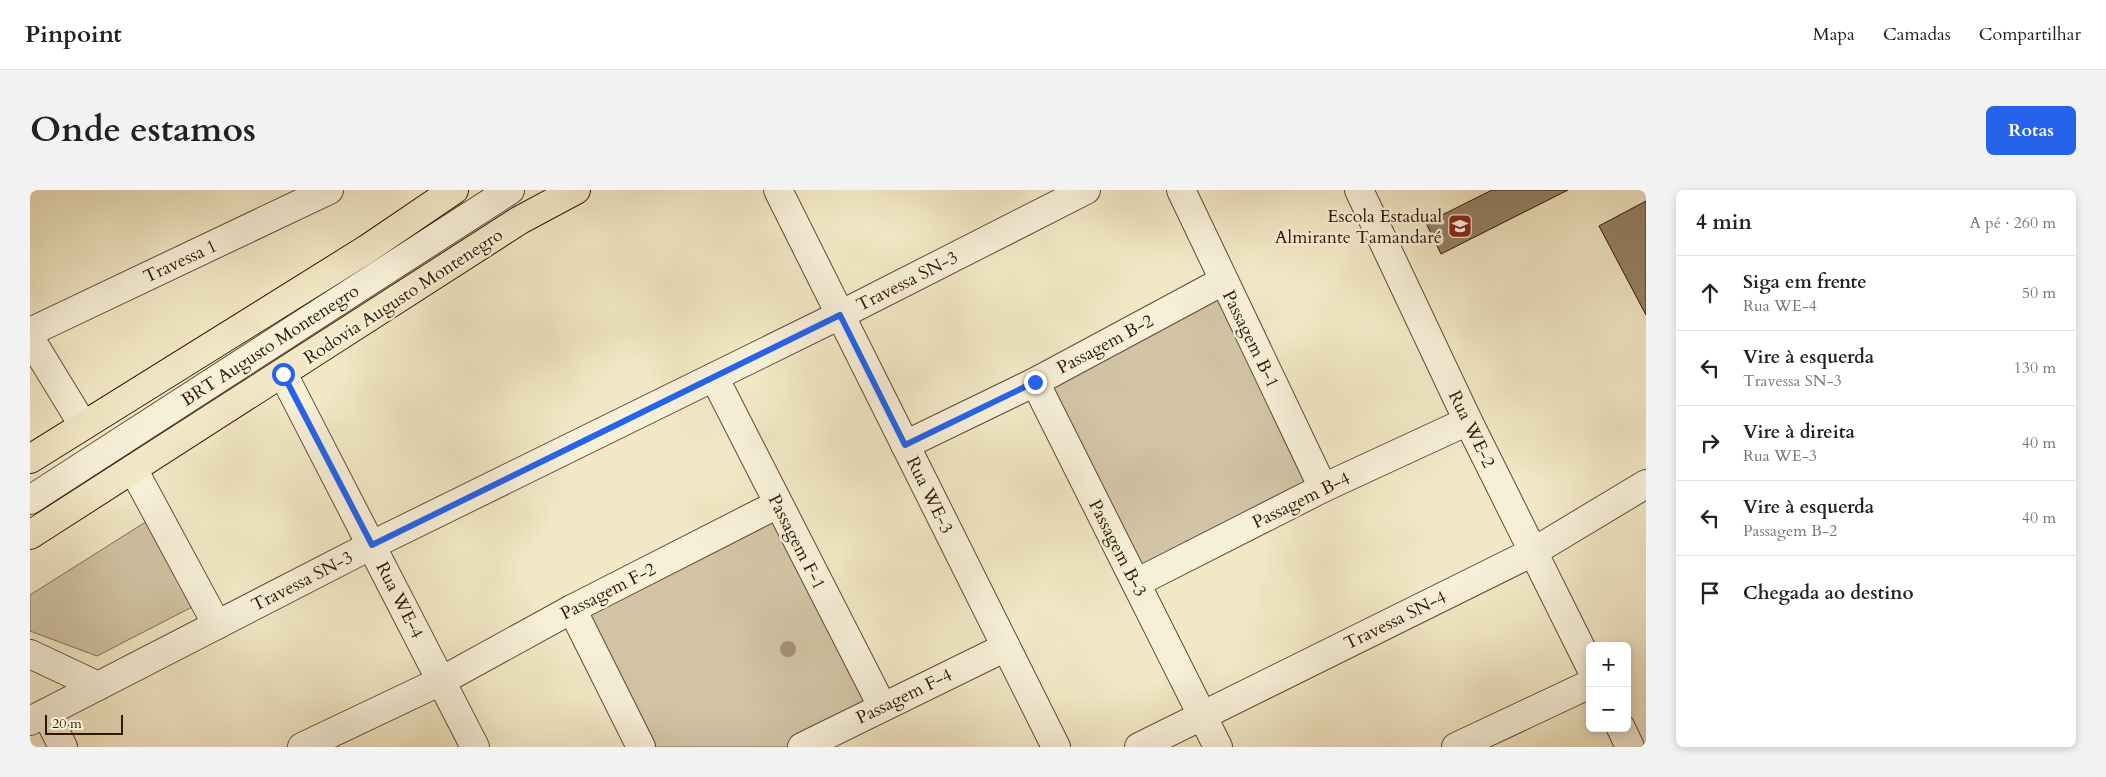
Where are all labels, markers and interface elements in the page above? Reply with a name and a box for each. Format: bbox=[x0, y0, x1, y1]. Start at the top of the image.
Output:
text: Pinpoint bbox=[25, 18, 122, 51]
text: Mapa bbox=[1813, 22, 1855, 47]
text: Camadas bbox=[1883, 22, 1951, 47]
text: Compartilhar bbox=[1979, 22, 2081, 47]
text: Onde estamos bbox=[30, 106, 256, 154]
button: Rotas bbox=[1986, 106, 2076, 155]
place label: Escola Estadual Almirante Tamandaré bbox=[1275, 204, 1442, 250]
text: 4 min bbox=[1696, 208, 1752, 237]
text: A pé · 260 m bbox=[1969, 212, 2056, 234]
school or university icon: Escola Estadual Almirante Tamandaré bbox=[1447, 213, 1473, 239]
street label: Rodovia Augusto Montenegro bbox=[299, 222, 508, 370]
street label: Travessa 1 bbox=[139, 233, 221, 289]
street label: Travessa SN-3 bbox=[852, 245, 962, 318]
text: Siga em frente bbox=[1743, 269, 1867, 295]
street label: BRT Augusto Montenegro bbox=[177, 278, 364, 412]
icon: ahead bbox=[1696, 279, 1724, 307]
text: 50 m bbox=[2022, 282, 2056, 304]
street label: Passagem B-1 bbox=[1216, 286, 1285, 392]
text: Rua WE-4 bbox=[1743, 295, 1817, 317]
street label: Passagem B-2 bbox=[1053, 309, 1158, 380]
text: Vire à esquerda bbox=[1743, 344, 1874, 370]
icon: left bbox=[1696, 354, 1724, 382]
text: 130 m bbox=[2014, 357, 2056, 379]
route start bbox=[272, 363, 295, 386]
text: Travessa SN-3 bbox=[1743, 370, 1842, 392]
route end bbox=[1024, 371, 1047, 394]
street label: Rua WE-2 bbox=[1442, 386, 1501, 472]
text: Vire à direita bbox=[1743, 419, 1855, 445]
icon: right bbox=[1696, 429, 1724, 457]
text: 40 m bbox=[2022, 432, 2056, 454]
text: Rua WE-3 bbox=[1743, 445, 1817, 467]
street label: Rua WE-3 bbox=[900, 452, 959, 538]
street label: Passagem B-4 bbox=[1248, 466, 1354, 535]
street label: Passagem F-1 bbox=[762, 490, 831, 594]
text: Vire à esquerda bbox=[1743, 494, 1874, 520]
street label: Passagem B-3 bbox=[1082, 495, 1153, 601]
icon: left bbox=[1696, 504, 1724, 532]
text: 40 m bbox=[2022, 507, 2056, 529]
text: Passagem B-2 bbox=[1743, 520, 1837, 542]
street label: Travessa SN-3 bbox=[247, 545, 357, 618]
street label: Rua WE-4 bbox=[370, 557, 430, 643]
street label: Passagem F-2 bbox=[556, 557, 660, 626]
icon: arrive bbox=[1696, 579, 1724, 607]
text: Chegada ao destino bbox=[1743, 580, 1914, 606]
street label: Travessa SN-4 bbox=[1340, 585, 1451, 656]
map controls bbox=[1586, 642, 1631, 732]
button: + bbox=[1586, 642, 1631, 687]
street label: Passagem F-4 bbox=[852, 662, 956, 730]
button: − bbox=[1586, 687, 1631, 732]
scale bar bbox=[45, 712, 122, 735]
text: 20 m bbox=[52, 714, 82, 733]

